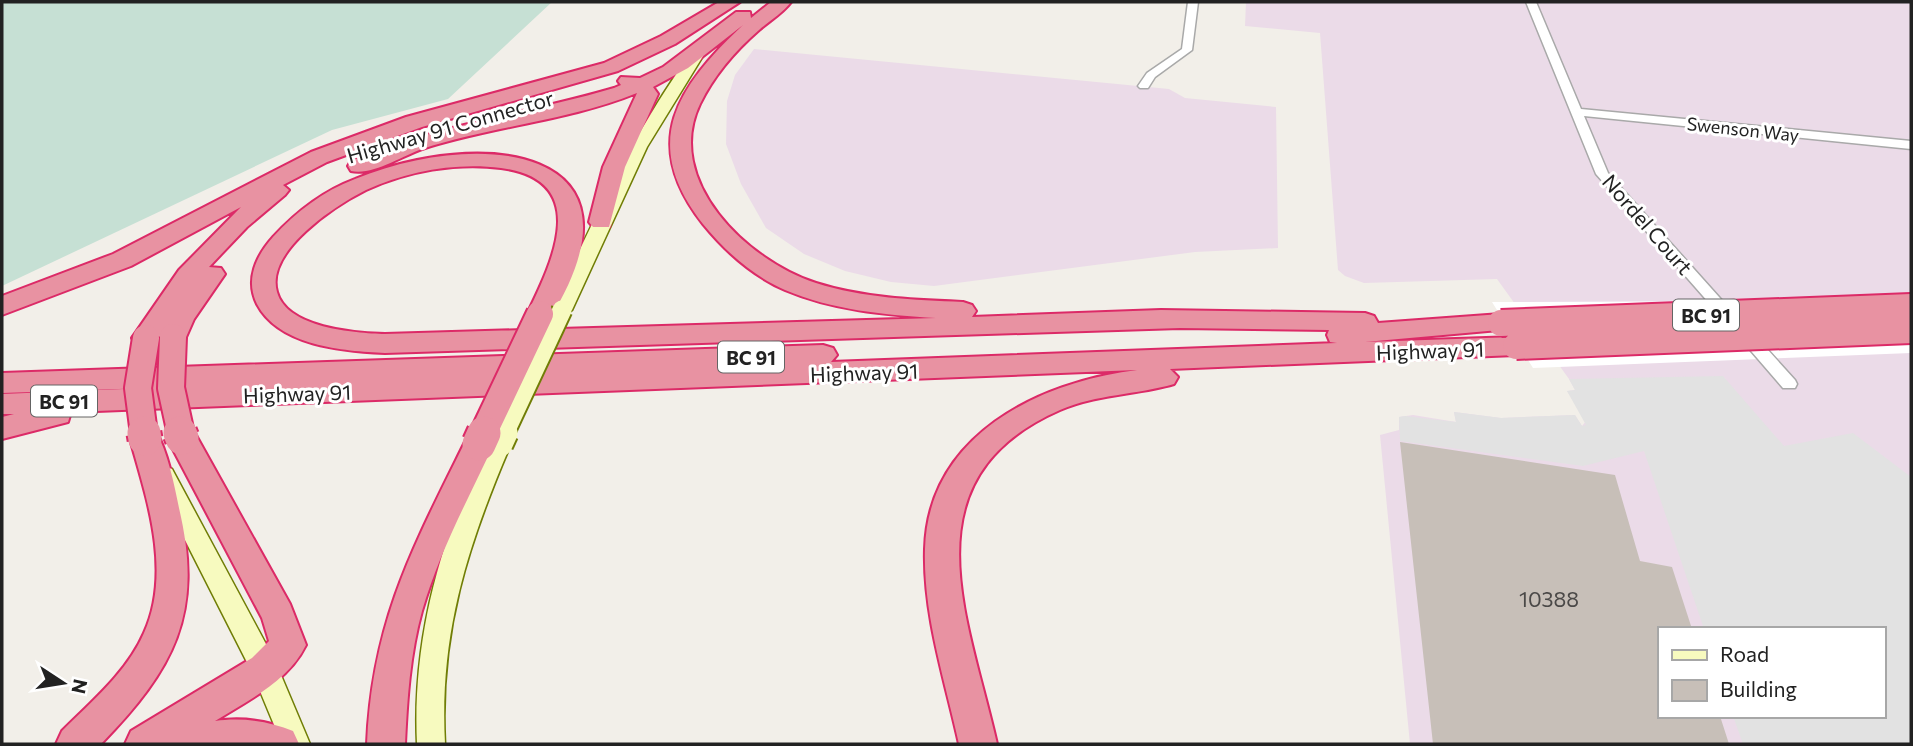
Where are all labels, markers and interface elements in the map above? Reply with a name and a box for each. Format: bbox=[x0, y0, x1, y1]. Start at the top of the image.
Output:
street label: Highway 91 Connector bbox=[344, 84, 556, 168]
street label: Swenson Way bbox=[1686, 112, 1800, 146]
street label: Nordel Court bbox=[1598, 169, 1698, 279]
road number: BC 91 bbox=[1673, 300, 1739, 330]
street label: Highway 91 bbox=[1375, 336, 1485, 364]
road number: BC 91 bbox=[718, 342, 784, 372]
street label: Highway 91 bbox=[809, 358, 919, 386]
street label: Highway 91 bbox=[242, 379, 352, 407]
road number: BC 91 bbox=[31, 386, 97, 416]
house number: 10388 bbox=[1519, 586, 1579, 611]
legend bbox=[1658, 627, 1885, 718]
text: Road bbox=[1720, 641, 1769, 666]
north arrow bbox=[28, 648, 98, 718]
text: Building bbox=[1720, 676, 1797, 701]
text: N bbox=[67, 677, 93, 696]

